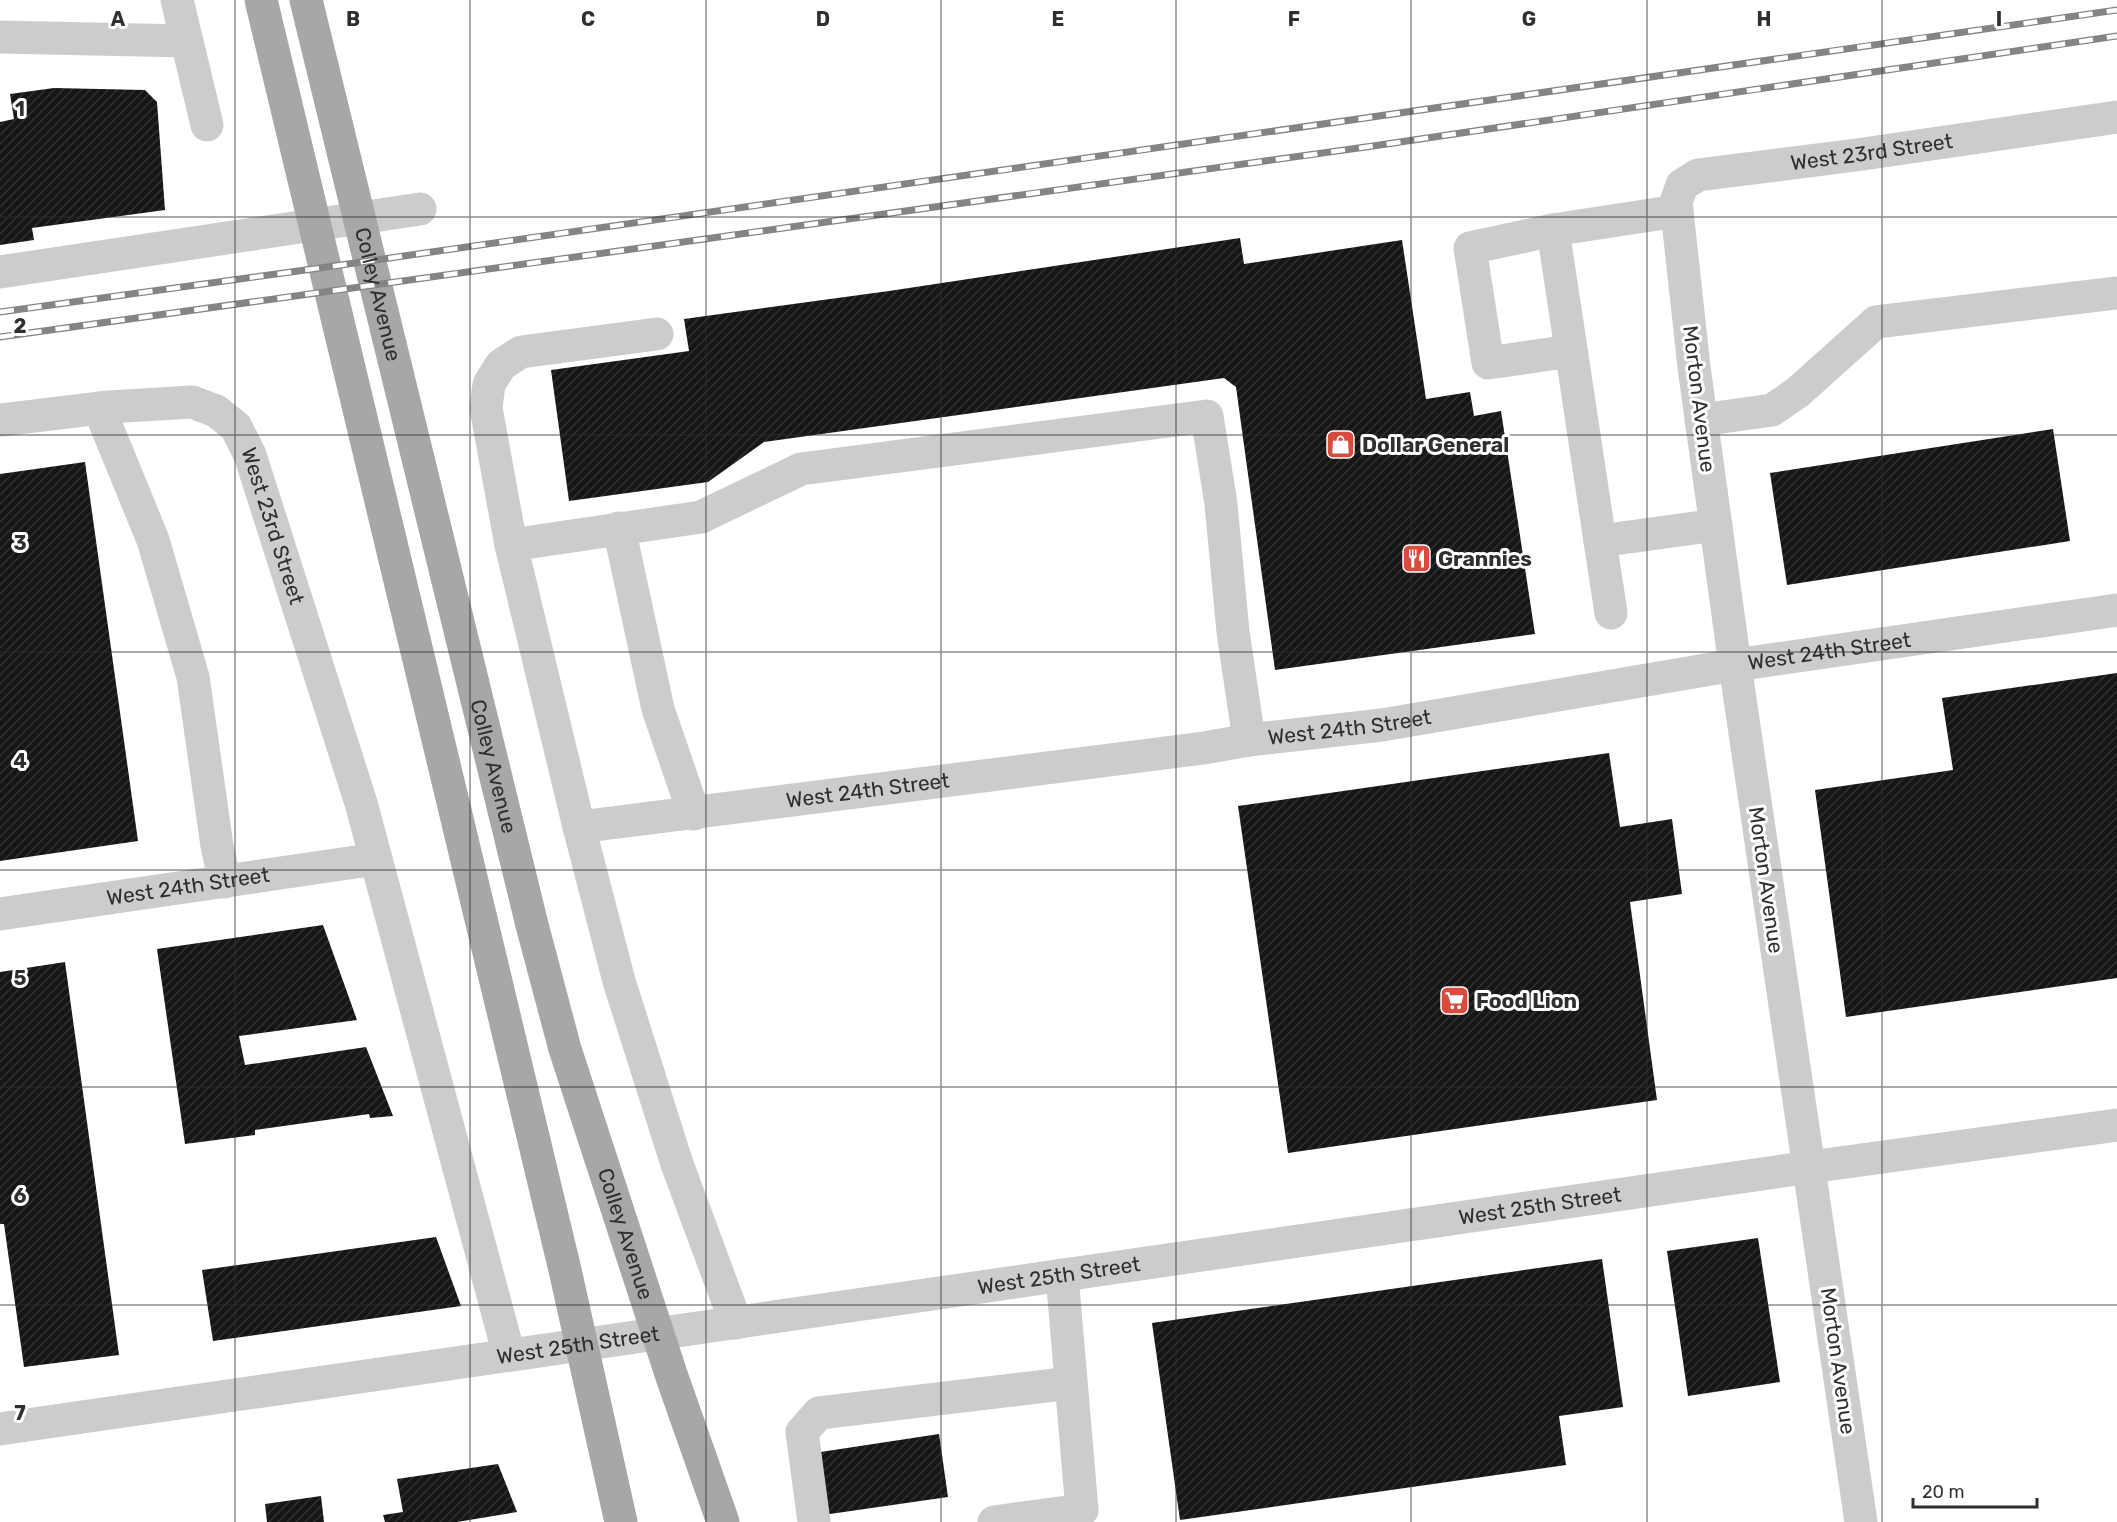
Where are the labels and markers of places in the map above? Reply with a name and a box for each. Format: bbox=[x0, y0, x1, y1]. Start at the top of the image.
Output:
shop icon: Dollar General bbox=[1325, 429, 1357, 461]
place label: Dollar General bbox=[1362, 432, 1509, 457]
restaurant icon: Grannies bbox=[1401, 543, 1433, 575]
place label: Grannies bbox=[1438, 546, 1532, 571]
supermarket icon: Food Lion bbox=[1439, 985, 1471, 1017]
place label: Food Lion bbox=[1476, 988, 1577, 1013]

